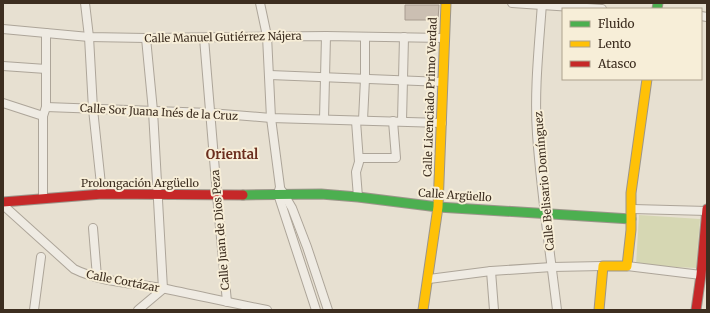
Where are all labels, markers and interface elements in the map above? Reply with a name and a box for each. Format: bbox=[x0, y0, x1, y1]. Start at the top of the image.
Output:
legend bbox=[562, 8, 702, 80]
text: Fluido bbox=[598, 16, 635, 31]
street label: Calle Licenciado Primo Verdad bbox=[420, 17, 440, 177]
street label: Calle Manuel Gutiérrez Nájera bbox=[144, 29, 302, 45]
text: Lento bbox=[598, 36, 631, 51]
text: Atasco bbox=[597, 56, 636, 71]
street label: Calle Sor Juana Inés de la Cruz bbox=[80, 101, 238, 123]
street label: Calle Belisario Domínguez bbox=[531, 111, 557, 251]
district label: Oriental bbox=[206, 146, 258, 163]
street label: Calle Juan de Dios Peza bbox=[208, 169, 232, 291]
street label: Prolongación Argüello bbox=[81, 176, 200, 190]
street label: Calle Argüello bbox=[418, 185, 493, 205]
street label: Calle Cortázar bbox=[85, 267, 161, 295]

